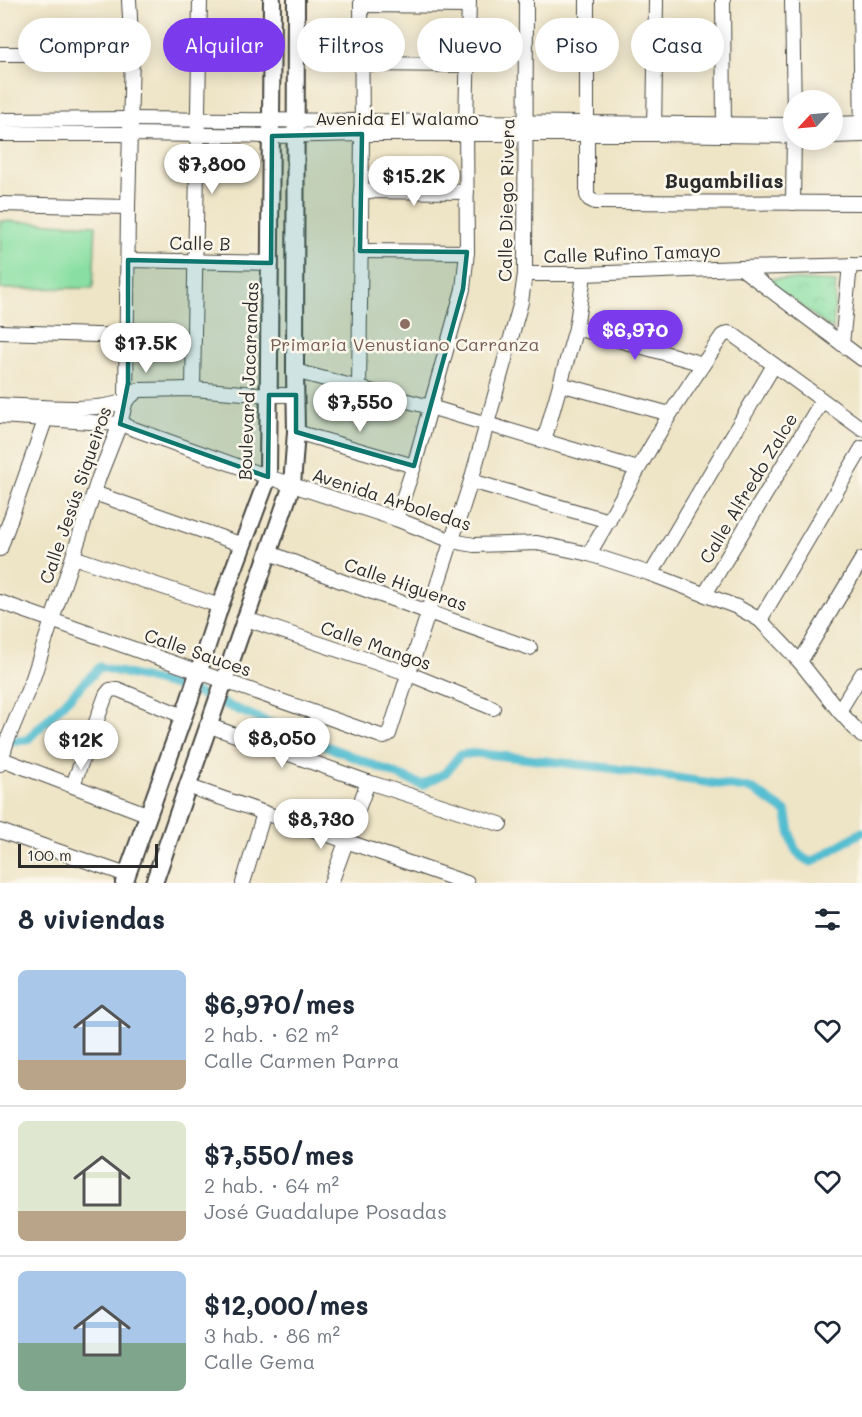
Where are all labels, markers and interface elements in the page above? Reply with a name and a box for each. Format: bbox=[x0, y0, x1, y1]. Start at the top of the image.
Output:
chip: Comprar bbox=[18, 18, 151, 72]
chip: Alquilar bbox=[163, 18, 285, 72]
chip: Filtros bbox=[297, 18, 405, 72]
chip: Nuevo bbox=[417, 18, 523, 72]
chip: Piso bbox=[535, 18, 619, 72]
chip: Casa bbox=[631, 18, 724, 72]
north arrow bbox=[783, 90, 843, 150]
map controls bbox=[783, 90, 843, 150]
street label: Avenida El Walamo bbox=[315, 106, 479, 130]
street label: Calle Diego Rivera bbox=[493, 118, 519, 282]
pin: $7,800 bbox=[163, 144, 261, 195]
text: $7,800 bbox=[178, 150, 246, 176]
pin: $15.2K bbox=[365, 156, 463, 207]
text: $15.2K bbox=[382, 162, 446, 188]
district label: Bugambilias bbox=[664, 167, 784, 193]
street label: Calle B bbox=[169, 230, 231, 256]
street label: Calle Rufino Tamayo bbox=[543, 238, 721, 268]
street label: Boulevard Jacarandas bbox=[233, 281, 263, 481]
pin: $6,970 bbox=[586, 310, 684, 361]
text: $6,970 bbox=[602, 316, 668, 342]
marker: Primaria Venustiano Carranza bbox=[398, 317, 412, 331]
pin: $17.5K bbox=[97, 323, 195, 374]
text: $17.5K bbox=[114, 329, 178, 355]
place label: Primaria Venustiano Carranza bbox=[270, 332, 540, 356]
pin: $7,550 bbox=[311, 382, 409, 433]
text: $7,550 bbox=[327, 388, 393, 414]
street label: Calle Jesús Siqueiros bbox=[33, 403, 117, 587]
street label: Calle Alfredo Zalce bbox=[694, 408, 802, 568]
street label: Avenida Arboledas bbox=[309, 462, 475, 536]
street label: Calle Higueras bbox=[341, 552, 471, 616]
street label: Calle Mangos bbox=[318, 615, 434, 675]
street label: Calle Sauces bbox=[141, 622, 255, 682]
pin: $8,050 bbox=[233, 718, 331, 769]
pin: $12K bbox=[45, 720, 117, 771]
text: $8,050 bbox=[248, 724, 316, 750]
text: $12K bbox=[58, 726, 104, 752]
pin: $8,730 bbox=[272, 799, 370, 850]
text: $8,730 bbox=[288, 805, 354, 831]
scale bar bbox=[18, 841, 158, 868]
text: 100 m bbox=[27, 844, 72, 865]
text: 8 viviendas bbox=[18, 902, 165, 936]
icon: filters bbox=[811, 903, 844, 936]
text: $6,970/mes bbox=[204, 987, 355, 1021]
icon: home bbox=[66, 994, 138, 1066]
icon: heart bbox=[811, 1014, 844, 1047]
text: 2 hab. · 62 m² bbox=[204, 1021, 339, 1047]
text: Calle Carmen Parra bbox=[204, 1047, 399, 1073]
text: $7,550/mes bbox=[204, 1138, 354, 1172]
icon: home bbox=[66, 1145, 138, 1217]
icon: heart bbox=[811, 1165, 844, 1198]
text: 2 hab. · 64 m² bbox=[204, 1172, 339, 1198]
text: José Guadalupe Posadas bbox=[204, 1198, 447, 1224]
text: $12,000/mes bbox=[204, 1288, 369, 1322]
icon: home bbox=[66, 1295, 138, 1367]
icon: heart bbox=[811, 1315, 844, 1348]
text: 3 hab. · 86 m² bbox=[204, 1322, 340, 1348]
text: Calle Gema bbox=[204, 1348, 315, 1374]

